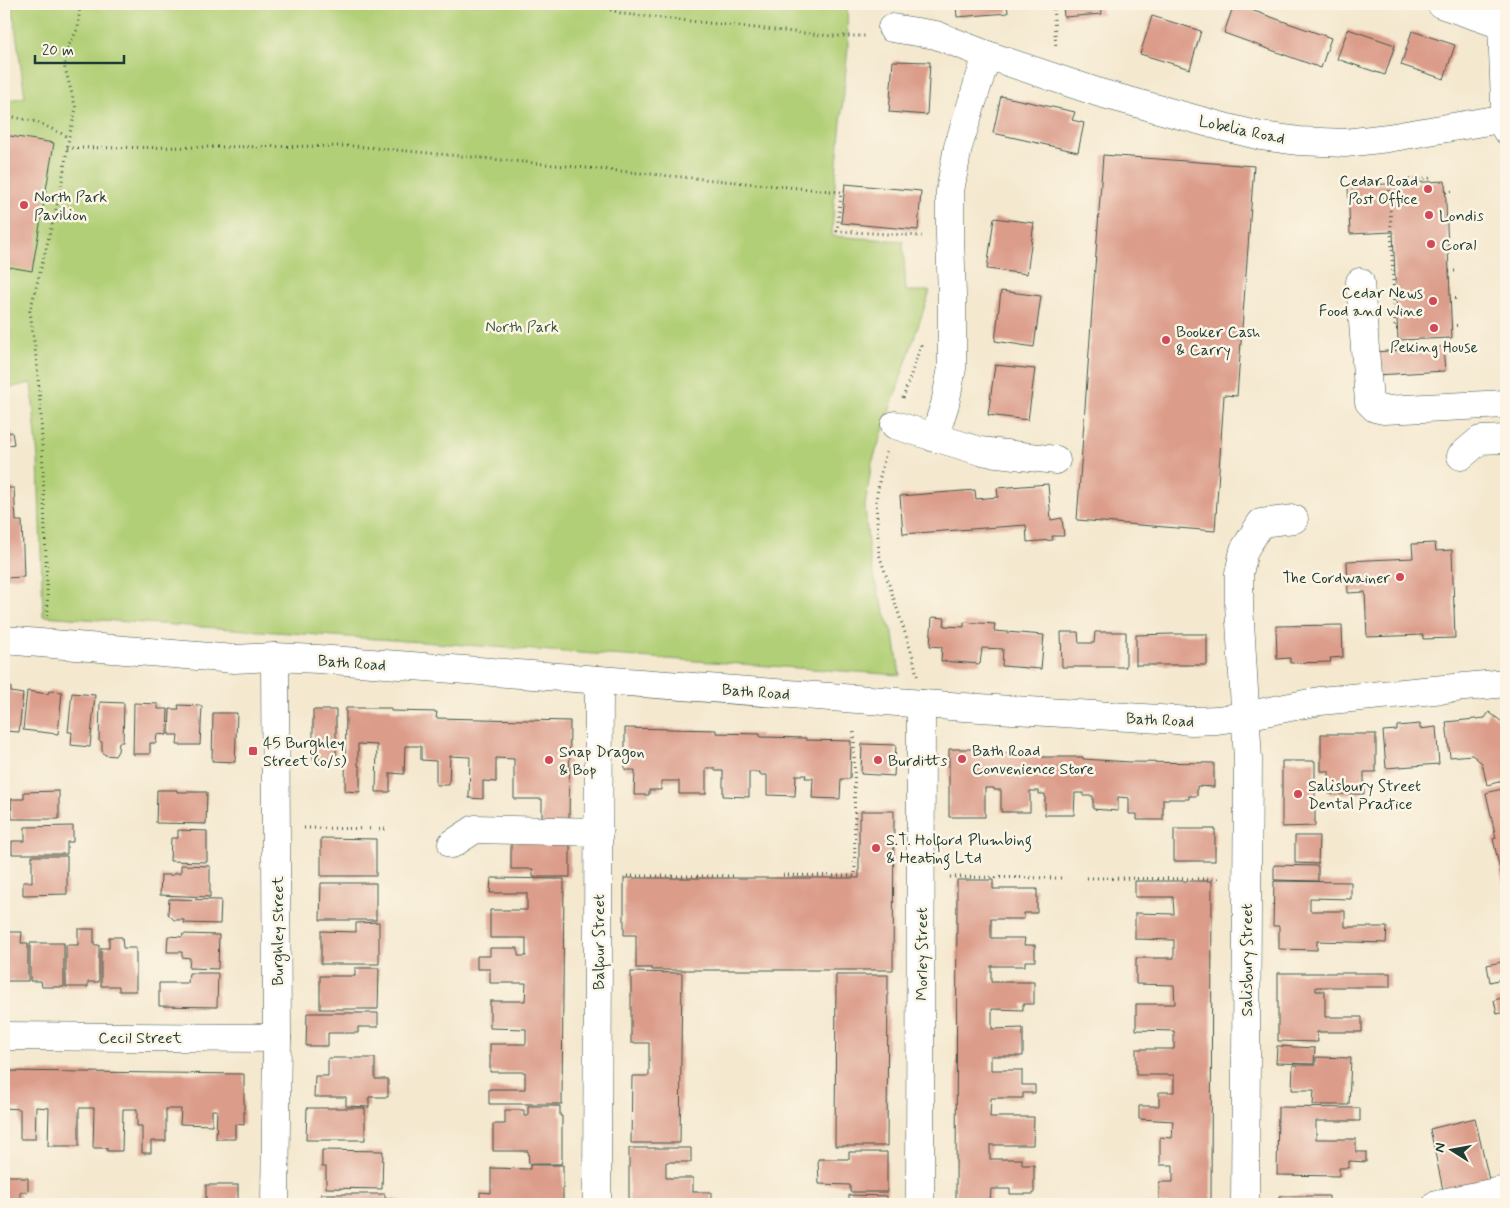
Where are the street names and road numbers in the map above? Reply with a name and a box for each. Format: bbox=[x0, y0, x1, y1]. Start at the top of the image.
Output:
street label: Lobelia Road bbox=[1197, 111, 1287, 150]
street label: Bath Road bbox=[317, 651, 387, 676]
street label: Bath Road bbox=[721, 680, 791, 705]
street label: Bath Road bbox=[1125, 708, 1195, 733]
street label: Burghley Street bbox=[268, 876, 290, 986]
street label: Balfour Street bbox=[589, 894, 612, 990]
street label: Salisbury Street bbox=[1237, 903, 1258, 1016]
street label: Morley Street bbox=[912, 907, 933, 1001]
street label: Cecil Street bbox=[98, 1028, 182, 1049]

